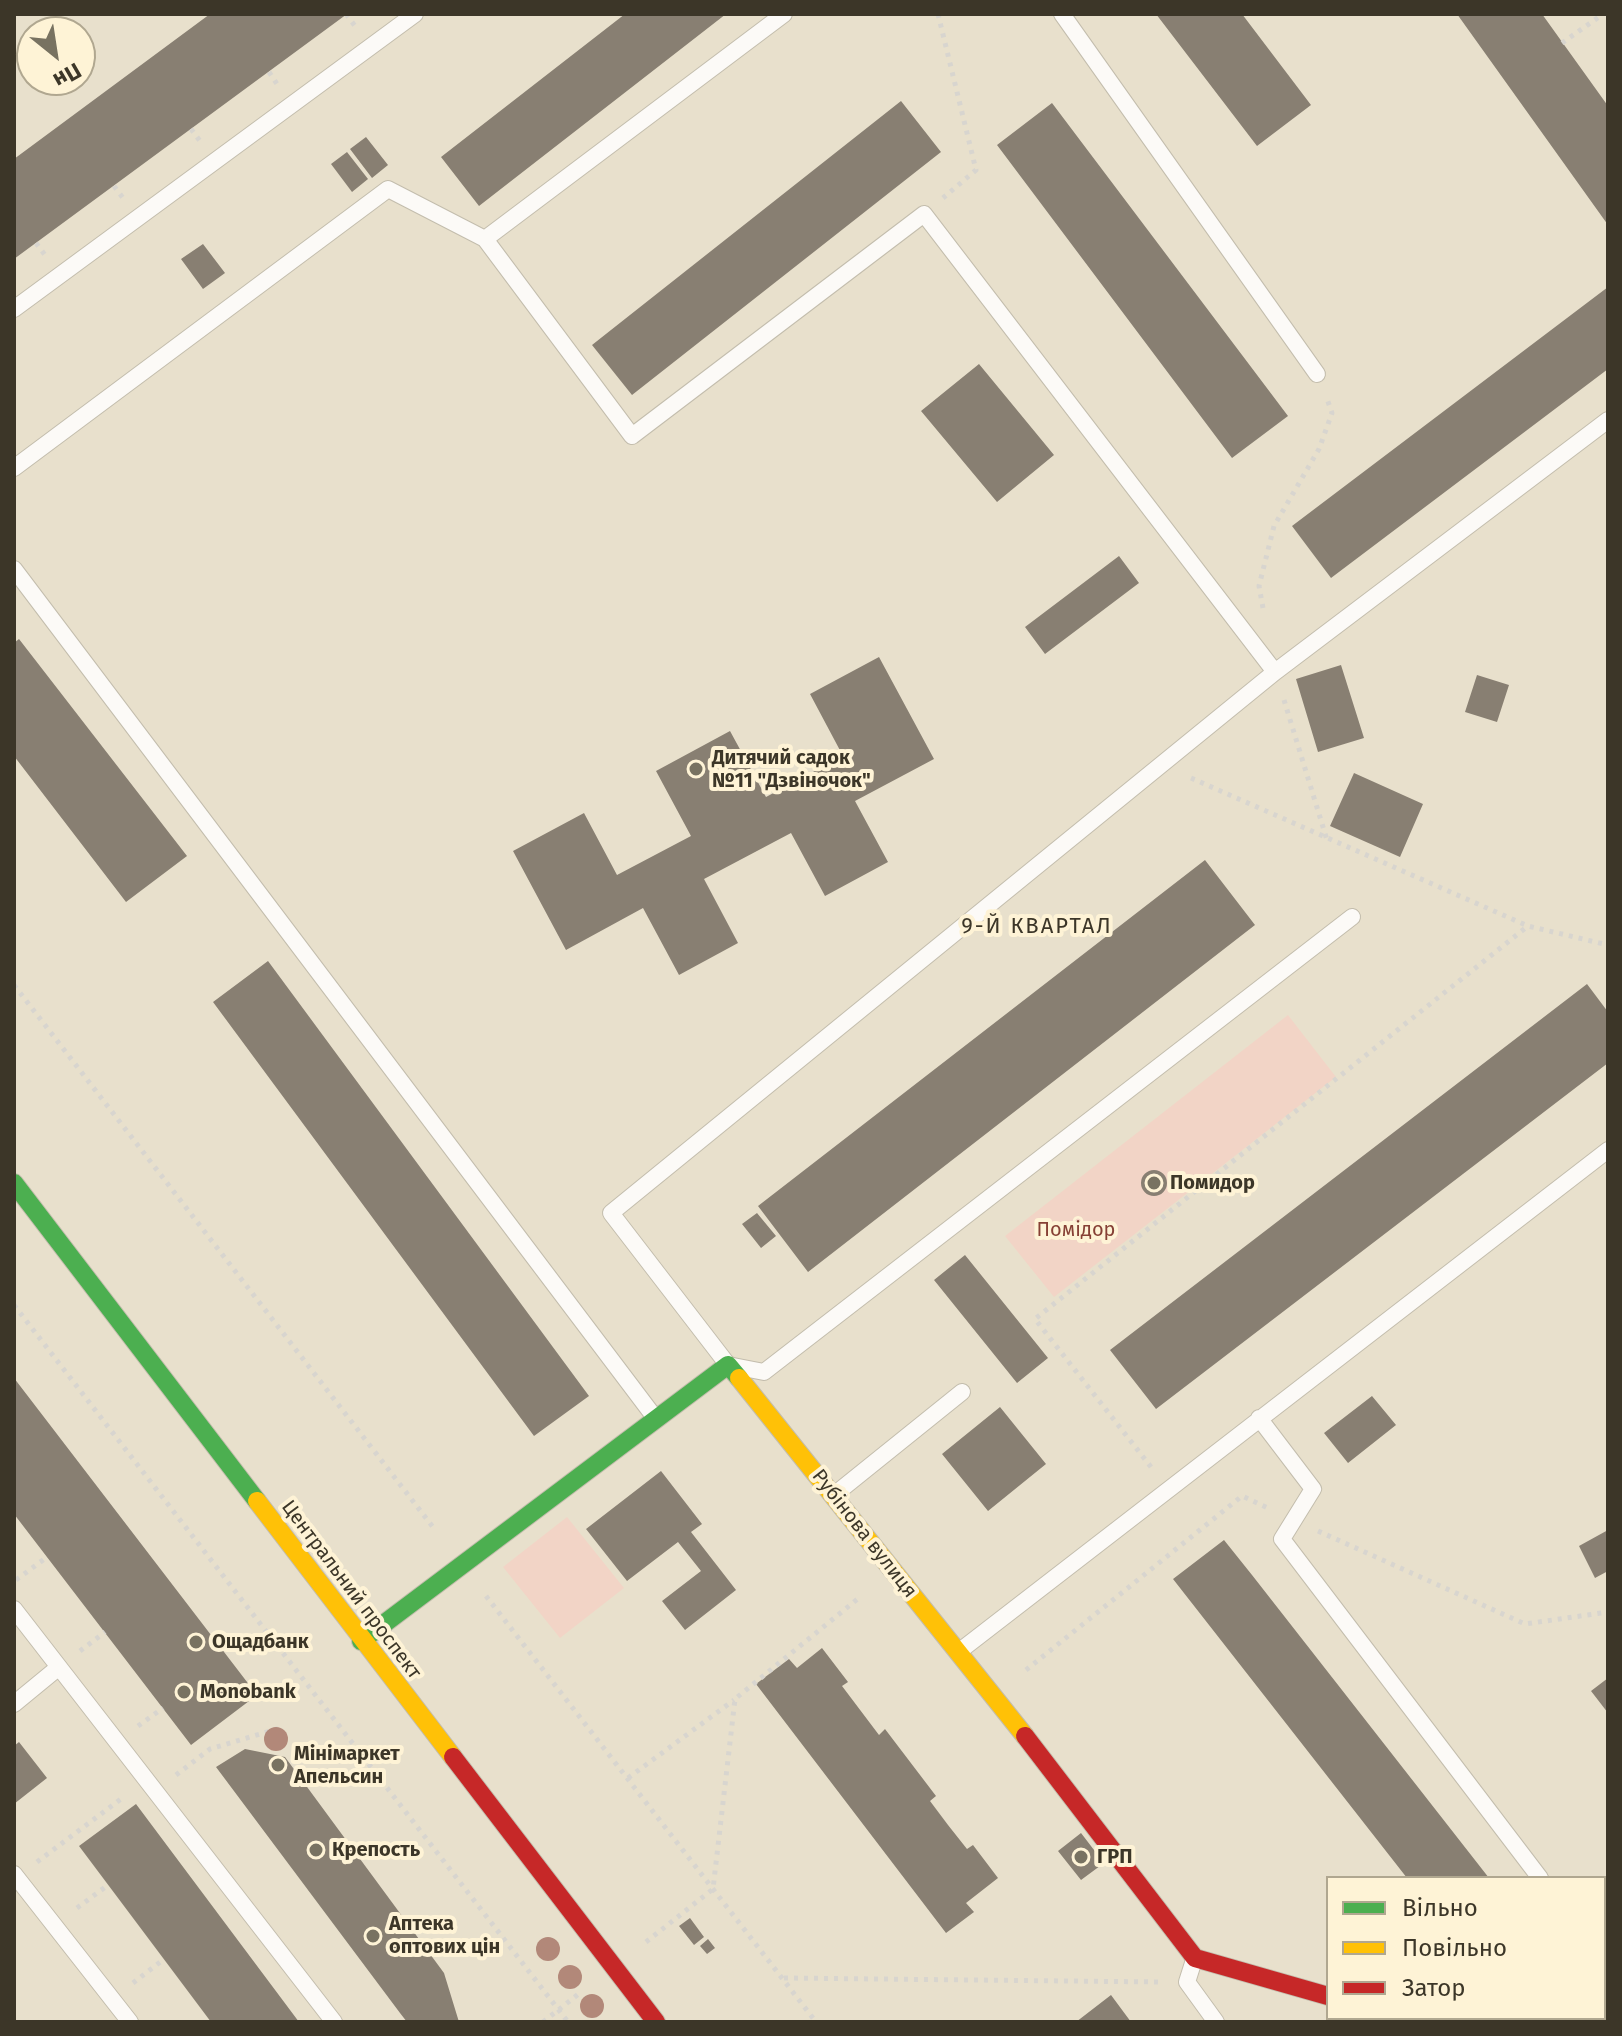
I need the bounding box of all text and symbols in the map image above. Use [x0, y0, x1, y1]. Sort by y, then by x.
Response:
north arrow [16, 16, 96, 96]
text: Пн [49, 57, 86, 94]
place label: Дитячий садок №11 "Дзвіночок" [712, 746, 871, 793]
marker: Дитячий садок №11 "Дзвіночок" [687, 760, 705, 778]
district label: 9-Й КВАРТАЛ [961, 914, 1113, 940]
place label: Помидор [1170, 1171, 1255, 1195]
marker: Помидор [1145, 1174, 1163, 1192]
park label: Помідор [1037, 1218, 1115, 1242]
street label: Рубінова вулиця [806, 1465, 922, 1603]
street label: Центральний проспект [276, 1496, 426, 1684]
place label: Ощадбанк [212, 1630, 309, 1654]
marker: Ощадбанк [187, 1633, 205, 1651]
place label: Monobank [200, 1680, 296, 1704]
marker: Monobank [175, 1683, 193, 1701]
place label: Мінімаркет Апельсин [294, 1742, 400, 1789]
marker: Мінімаркет Апельсин [269, 1756, 287, 1774]
place label: Крепость [332, 1838, 420, 1862]
marker: Крепость [307, 1841, 325, 1859]
place label: ГРП [1097, 1845, 1132, 1869]
marker: ГРП [1072, 1848, 1090, 1866]
legend [1326, 1876, 1606, 2020]
text: Вільно [1402, 1894, 1478, 1922]
place label: Аптека оптових цін [389, 1912, 500, 1959]
marker: Аптека оптових цін [364, 1927, 382, 1945]
text: Повільно [1402, 1934, 1507, 1962]
text: Затор [1402, 1974, 1466, 2002]

